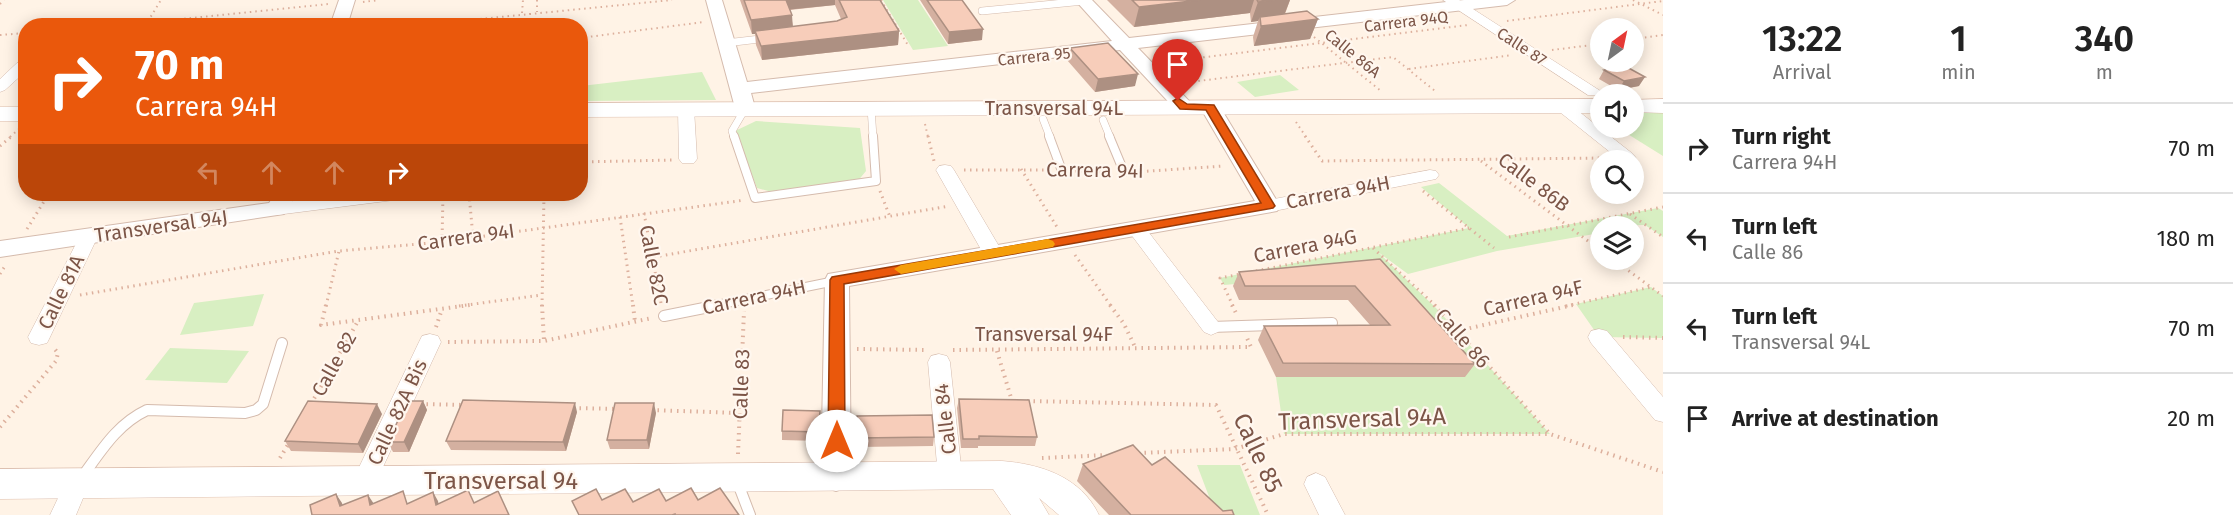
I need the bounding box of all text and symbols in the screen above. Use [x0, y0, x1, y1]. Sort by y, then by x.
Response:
street label: Carrera 94Q [1363, 7, 1449, 36]
text: 13:22 [1762, 17, 1842, 61]
text: 1 [1950, 17, 1967, 61]
text: 340 [2075, 17, 2134, 61]
north arrow [1590, 18, 1644, 72]
map controls [1590, 18, 1644, 270]
street label: Calle 87 [1493, 23, 1550, 69]
street label: Calle 86A [1321, 25, 1385, 82]
pin [1152, 39, 1203, 101]
text: 70 m [135, 40, 224, 90]
icon: right [36, 42, 114, 120]
street label: Carrera 95 [997, 43, 1071, 70]
icon: arrive [1161, 48, 1194, 81]
text: Arrival [1773, 60, 1831, 84]
text: min [1941, 60, 1976, 84]
text: m [2096, 60, 2113, 84]
button: sound [1590, 84, 1644, 138]
text: Carrera 94H [135, 91, 277, 123]
street label: Transversal 94L [985, 96, 1123, 120]
text: Turn right [1732, 123, 1831, 150]
icon: right [1681, 132, 1714, 165]
text: 70 m [2169, 135, 2215, 162]
street label: Calle 86B [1493, 147, 1575, 217]
button: search [1590, 150, 1644, 204]
text: Carrera 94H [1732, 150, 1837, 174]
icon: left [192, 156, 225, 189]
icon: ahead [255, 156, 288, 189]
icon: ahead [318, 156, 351, 189]
icon: right [381, 156, 414, 189]
street label: Carrera 94I [1046, 157, 1144, 183]
street label: Carrera 94H [1284, 170, 1392, 214]
street label: Transversal 94J [93, 205, 229, 247]
text: Turn left [1732, 213, 1817, 240]
button: layers [1590, 216, 1644, 270]
street label: Carrera 94I [416, 218, 516, 256]
icon: left [1681, 222, 1714, 255]
street label: Calle 82C [634, 223, 674, 307]
street label: Carrera 94G [1251, 224, 1359, 268]
text: 180 m [2156, 225, 2215, 252]
text: Calle 86 [1732, 240, 1803, 264]
street label: Calle 81A [33, 250, 90, 333]
street label: Carrera 94H [700, 274, 808, 320]
street label: Carrera 94F [1481, 275, 1585, 321]
street label: Calle 86 [1431, 303, 1495, 373]
text: Turn left [1732, 303, 1817, 330]
icon: left [1681, 312, 1714, 345]
text: 70 m [2169, 315, 2215, 342]
street label: Transversal 94F [975, 322, 1113, 346]
street label: Calle 82 [306, 327, 362, 401]
text: Transversal 94L [1732, 330, 1870, 354]
street label: Calle 83 [728, 348, 754, 420]
street label: Calle 82A Bis [362, 355, 432, 469]
street label: Calle 84 [929, 382, 961, 456]
street label: Transversal 94A [1278, 402, 1447, 436]
icon: arrive [1681, 402, 1714, 435]
text: Arrive at destination [1732, 405, 1939, 432]
text: 20 m [2167, 405, 2215, 432]
position arrow [805, 409, 869, 473]
street label: Calle 85 [1227, 409, 1289, 497]
street label: Transversal 94 [424, 467, 578, 495]

